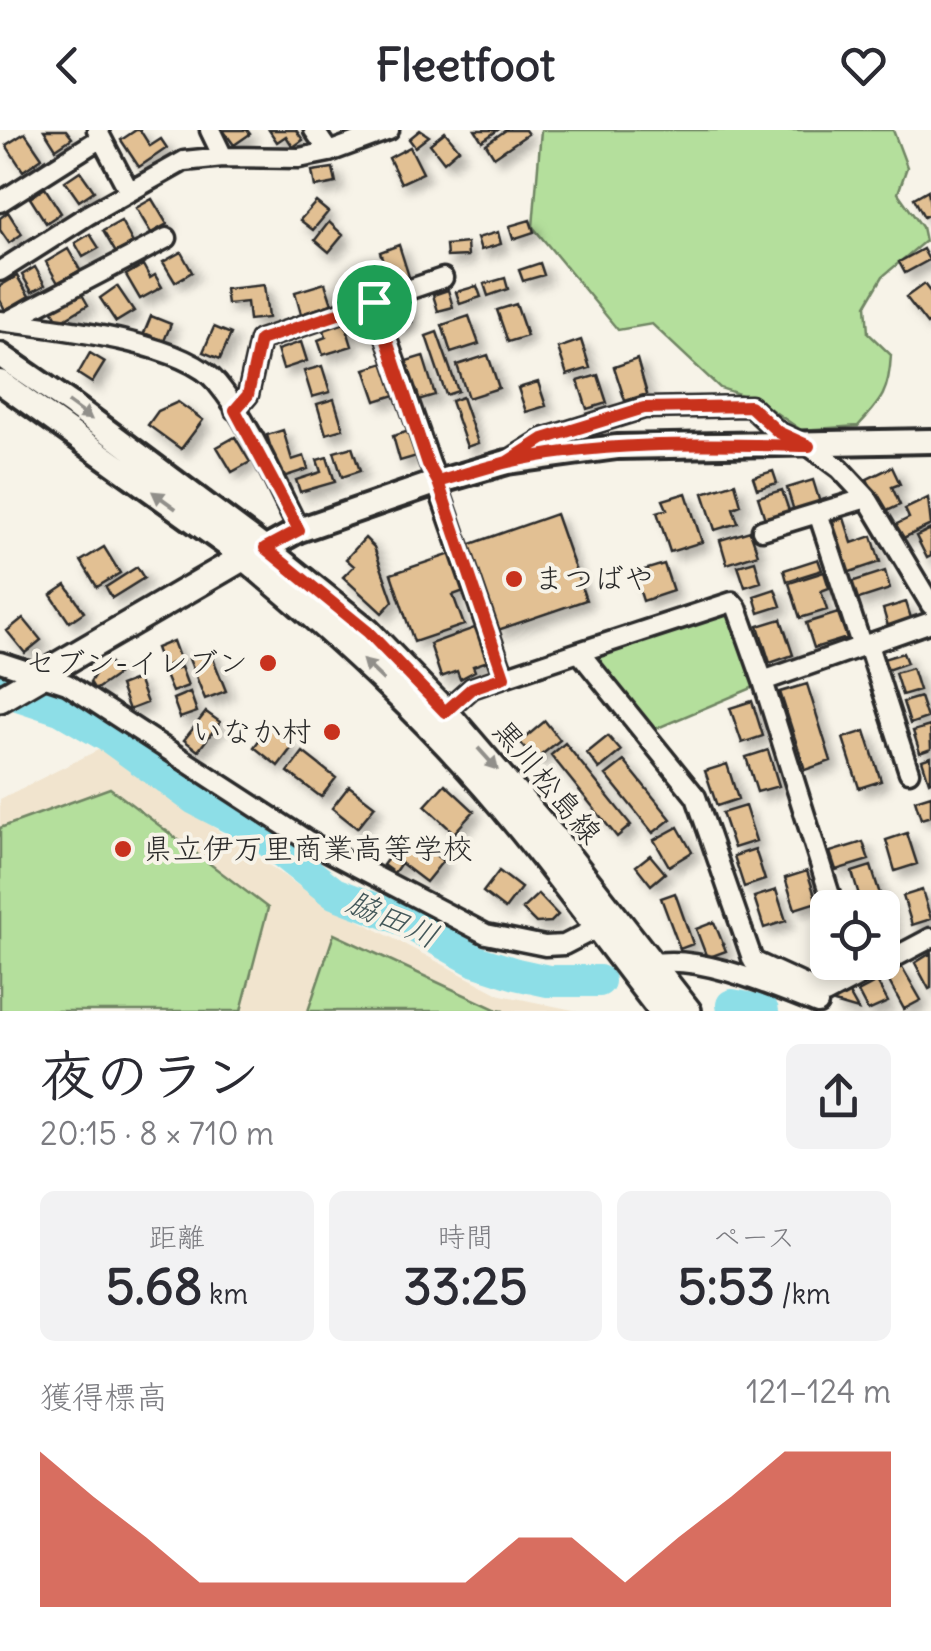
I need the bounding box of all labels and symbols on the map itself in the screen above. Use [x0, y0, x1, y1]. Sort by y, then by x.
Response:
pin [332, 260, 417, 345]
one-way arrow [67, 400, 93, 420]
one-way arrow [151, 491, 178, 511]
place label: まつばや [534, 559, 654, 597]
marker: まつばや [503, 568, 525, 590]
place label: セブン-イレブン [25, 643, 248, 681]
marker: セブン-イレブン [257, 652, 279, 674]
one-way arrow [362, 659, 386, 682]
place label: いなか村 [192, 712, 312, 750]
street label: 黒川松島線 [485, 712, 611, 851]
marker: いなか村 [321, 721, 343, 743]
one-way arrow [476, 746, 498, 771]
place label: 県立伊万里商業高等学校 [143, 829, 473, 867]
marker: 県立伊万里商業高等学校 [112, 838, 134, 860]
water label: 脇田川 [341, 880, 445, 957]

